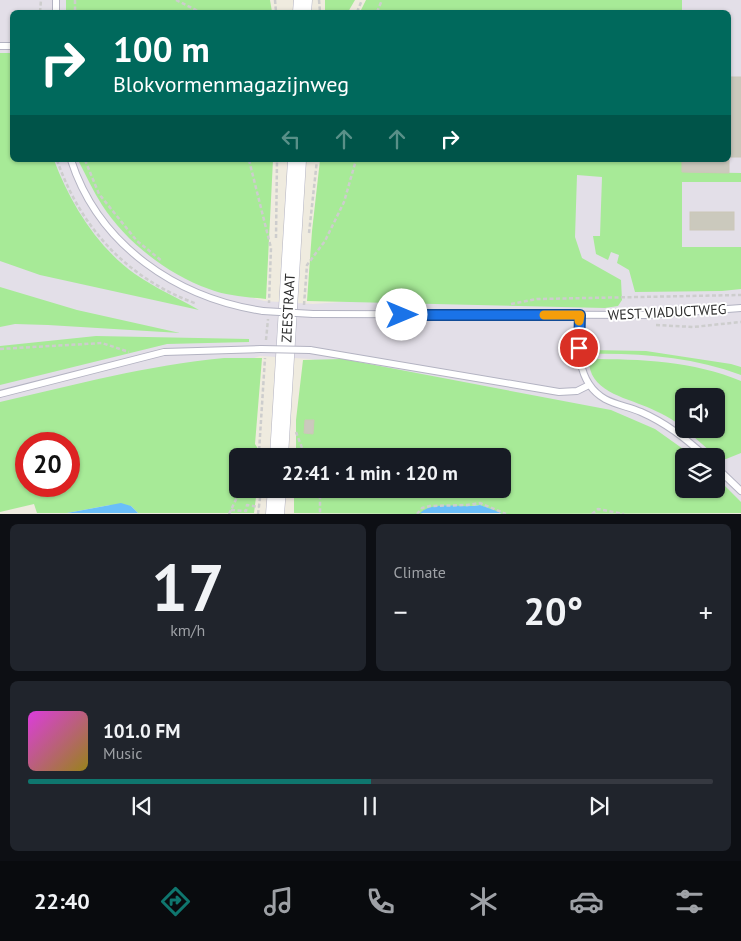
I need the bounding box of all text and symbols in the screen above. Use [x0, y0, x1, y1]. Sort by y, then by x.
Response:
text: 100 m [113, 26, 210, 72]
icon: right [30, 30, 95, 95]
text: Blokvormenmagazijnweg [113, 70, 349, 98]
icon: left [277, 125, 305, 153]
icon: ahead [330, 125, 358, 153]
icon: ahead [383, 125, 411, 153]
icon: right [436, 125, 464, 153]
street label: ZEESTRAAT [277, 273, 299, 343]
position arrow [375, 288, 427, 340]
street label: WEST VIADUCTWEG [607, 300, 727, 324]
pin [558, 327, 600, 369]
icon: arrive [565, 334, 593, 362]
map controls [675, 388, 725, 498]
button: sound [675, 388, 725, 438]
speed limit sign: 20 [15, 432, 80, 497]
button: layers [675, 448, 725, 498]
text: 22:41 · 1 min · 120 m [282, 461, 458, 485]
text: 17 [151, 545, 225, 629]
text: Climate [394, 562, 446, 582]
text: 20° [523, 586, 583, 635]
text: − [394, 593, 408, 630]
text: + [699, 593, 713, 630]
text: km/h [170, 620, 205, 640]
text: 101.0 FM [103, 719, 180, 743]
text: Music [103, 743, 143, 763]
icon: previous [128, 792, 156, 820]
icon: pause [356, 792, 384, 820]
icon: next [585, 792, 613, 820]
icon: directions [158, 884, 193, 919]
icon: music [261, 884, 296, 919]
icon: phone [363, 884, 398, 919]
icon: climate [466, 884, 501, 919]
icon: car [569, 884, 604, 919]
icon: filters [672, 884, 707, 919]
text: 22:40 [34, 887, 90, 915]

